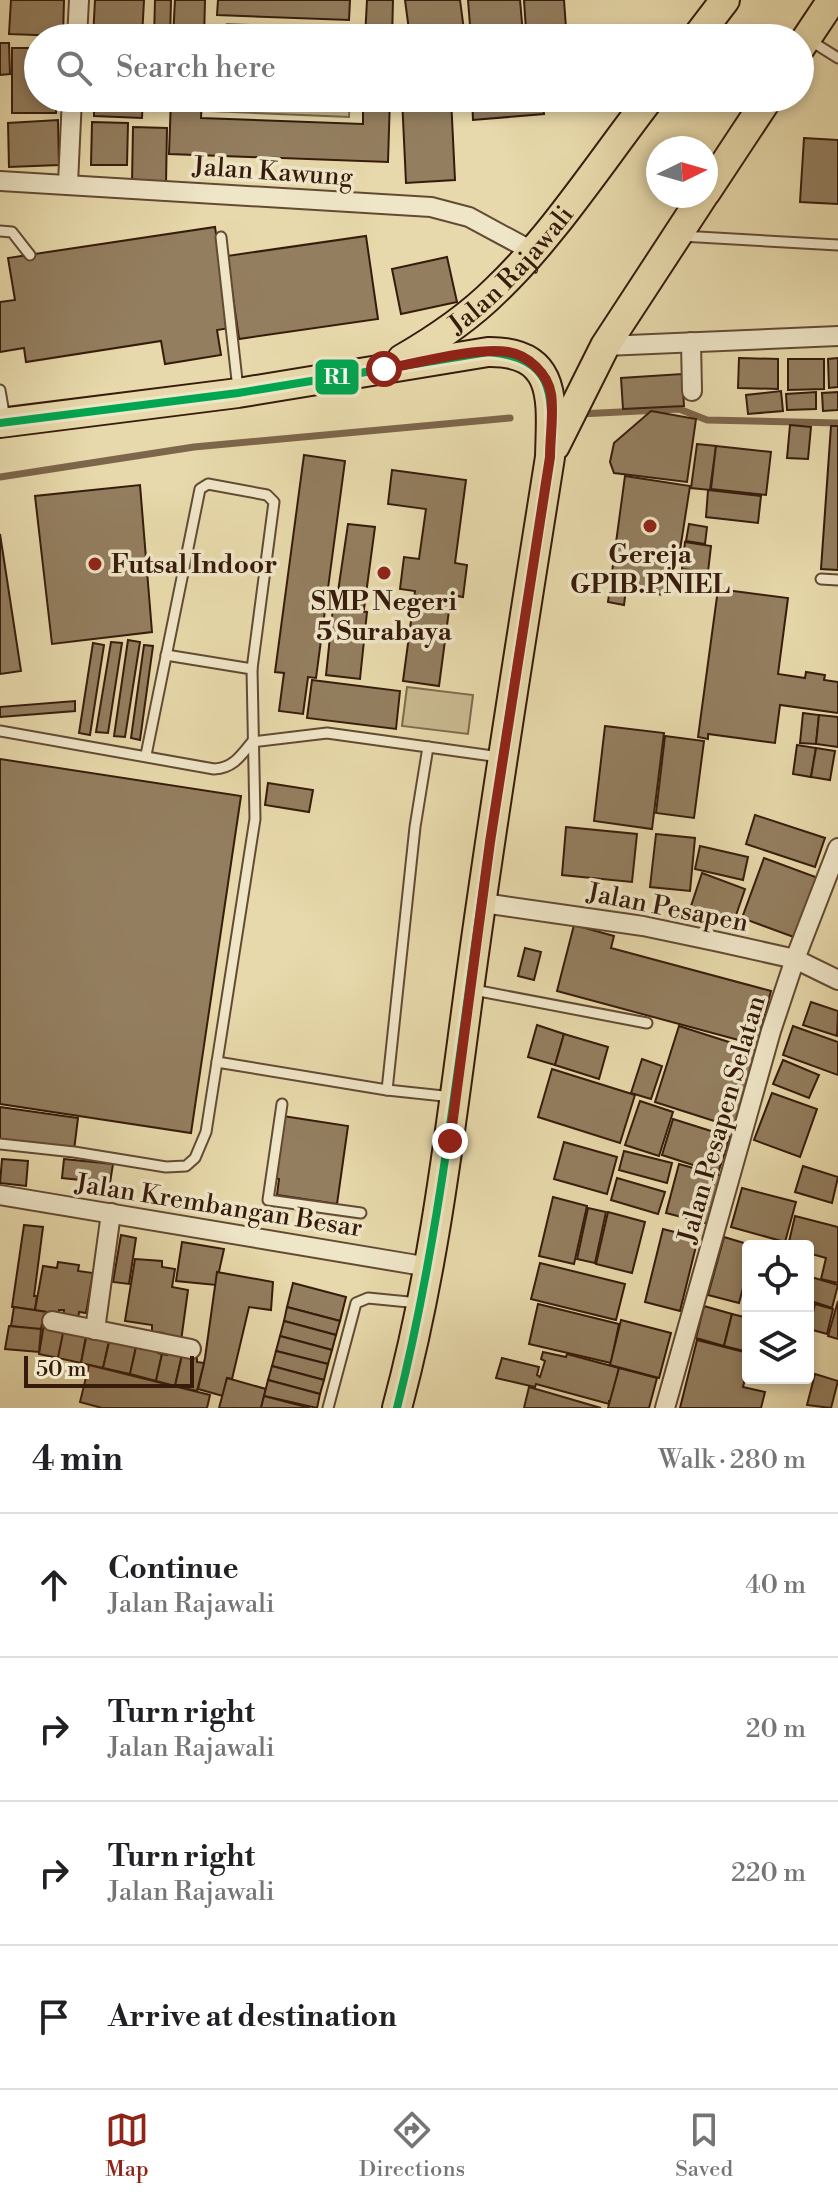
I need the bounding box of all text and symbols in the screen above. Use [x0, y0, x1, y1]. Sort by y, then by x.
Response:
search box [24, 24, 814, 112]
icon: search [52, 46, 96, 90]
text: Search here [116, 49, 276, 87]
north arrow [646, 136, 718, 208]
street label: Jalan Kawung [191, 150, 355, 194]
street label: Jalan Rajawali [442, 199, 581, 342]
route start [366, 351, 402, 387]
line badge: R1 [314, 358, 360, 396]
text: R1 [324, 364, 351, 391]
marker: Gereja GPIB.PNIEL [641, 517, 659, 535]
place label: Gereja GPIB.PNIEL [570, 539, 730, 601]
place label: Futsal Indoor [111, 549, 277, 581]
marker: Futsal Indoor [86, 555, 104, 573]
marker: SMP Negeri 5 Surabaya [375, 564, 393, 582]
place label: SMP Negeri 5 Surabaya [311, 586, 457, 648]
street label: Jalan Pesapen [584, 877, 751, 939]
street label: Jalan Pesapen Selatan [671, 992, 773, 1248]
route end [432, 1123, 468, 1159]
street label: Jalan Krembangan Besar [72, 1167, 365, 1244]
map controls [742, 1240, 814, 1384]
button: locate [742, 1240, 814, 1312]
button: layers [742, 1312, 814, 1384]
scale bar [24, 1352, 194, 1388]
text: 50 m [36, 1356, 87, 1383]
text: 4 min [32, 1439, 123, 1481]
text: Walk · 280 m [659, 1444, 806, 1476]
text: Continue [108, 1550, 239, 1588]
icon: ahead [32, 1563, 76, 1607]
text: 40 m [745, 1569, 806, 1601]
text: Jalan Rajawali [108, 1588, 275, 1620]
text: Turn right [108, 1694, 255, 1732]
icon: right [32, 1707, 76, 1751]
text: 20 m [746, 1713, 806, 1745]
text: Jalan Rajawali [108, 1732, 275, 1764]
text: Turn right [108, 1838, 255, 1876]
icon: right [32, 1851, 76, 1895]
text: 220 m [731, 1857, 806, 1889]
text: Jalan Rajawali [108, 1876, 275, 1908]
icon: arrive [32, 1995, 76, 2039]
text: Arrive at destination [108, 1998, 397, 2036]
tab: Map [105, 2108, 149, 2183]
tab: Directions [359, 2108, 465, 2183]
tab: Saved [675, 2108, 733, 2183]

